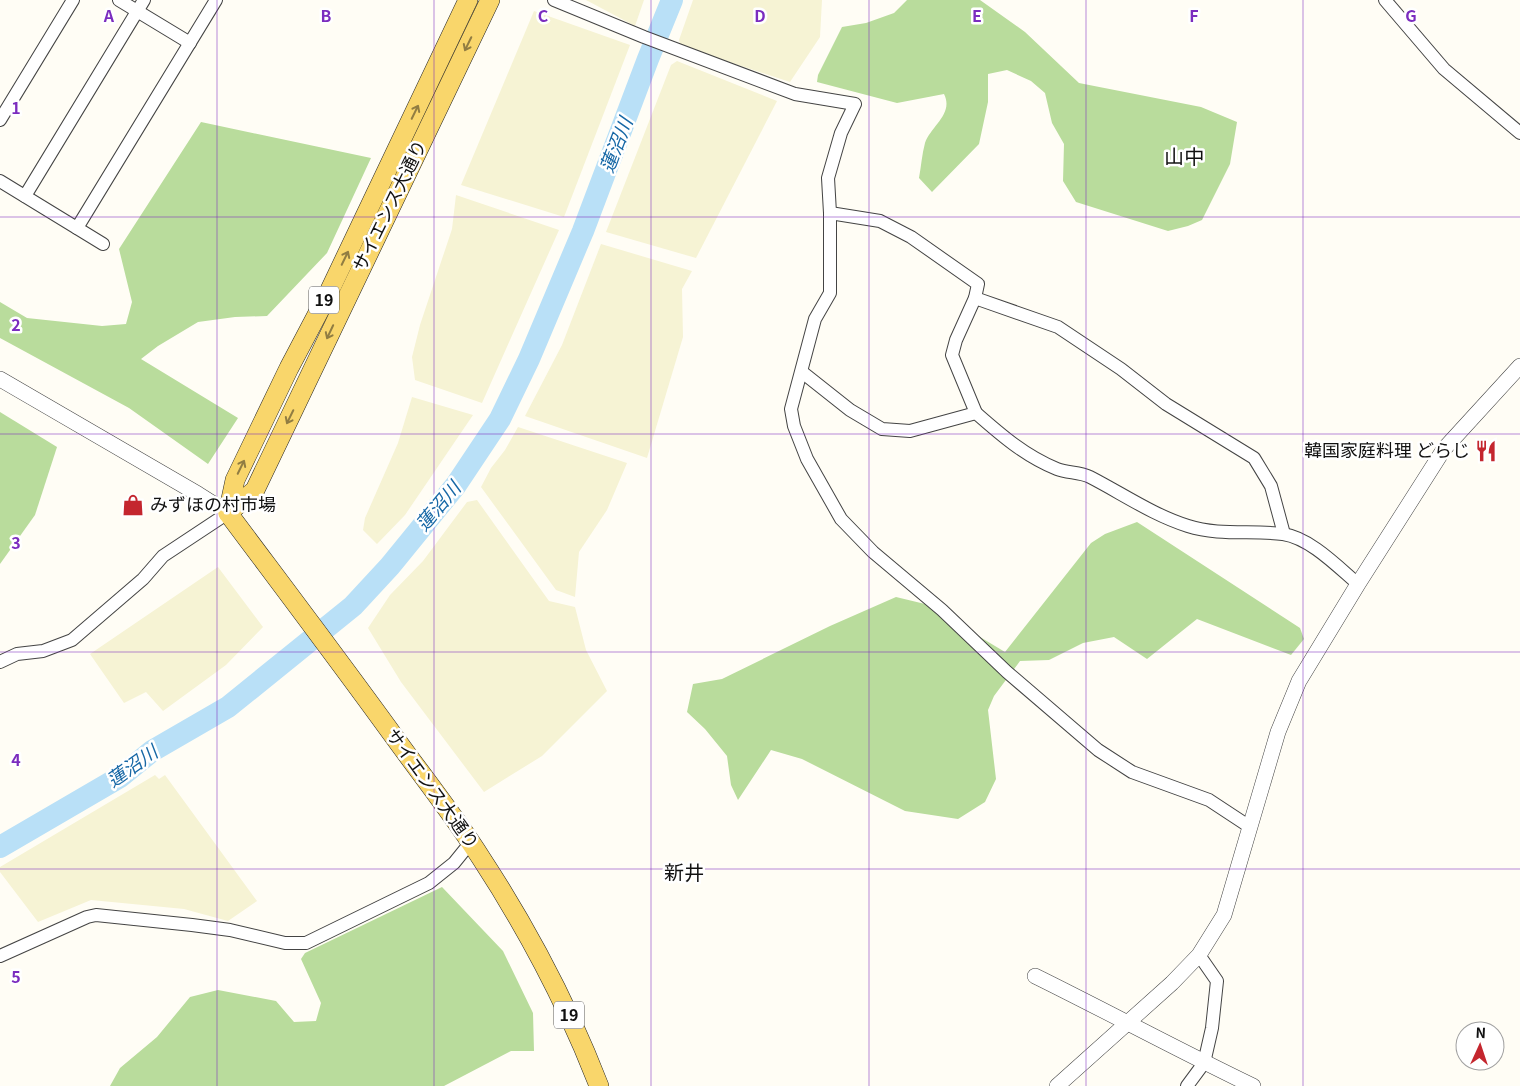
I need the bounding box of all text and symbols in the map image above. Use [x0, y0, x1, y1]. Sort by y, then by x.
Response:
text: A [103, 3, 115, 27]
text: B [321, 3, 332, 27]
text: C [538, 3, 549, 27]
text: D [754, 3, 766, 27]
text: E [972, 3, 982, 27]
text: F [1189, 3, 1199, 27]
text: G [1405, 3, 1417, 27]
one-way arrow [463, 36, 473, 51]
text: 1 [11, 95, 21, 119]
one-way arrow [411, 105, 420, 120]
water label: 蓮沼川 [592, 111, 638, 176]
street label: サイエンス大通り [345, 135, 431, 275]
district label: 山中 [1164, 141, 1204, 170]
one-way arrow [340, 251, 350, 266]
road number: 19 [309, 286, 339, 314]
text: 2 [11, 312, 21, 336]
one-way arrow [325, 324, 335, 339]
one-way arrow [285, 409, 295, 424]
place label: 韓国家庭料理 どらじ [1304, 436, 1470, 462]
restaurant icon: 韓国家庭料理 どらじ [1473, 438, 1499, 464]
one-way arrow [237, 459, 247, 474]
water label: 蓮沼川 [408, 473, 467, 536]
place label: みずほの村市場 [150, 490, 276, 516]
shop icon: みずほの村市場 [120, 492, 146, 518]
text: 3 [11, 530, 21, 554]
street label: サイエンス大通り [381, 722, 486, 853]
water label: 蓮沼川 [100, 736, 164, 792]
text: 4 [11, 747, 21, 771]
district label: 新井 [664, 857, 704, 886]
text: 5 [11, 964, 21, 988]
road number: 19 [554, 1002, 584, 1028]
north arrow [1455, 1021, 1505, 1071]
text: N [1475, 1022, 1486, 1042]

